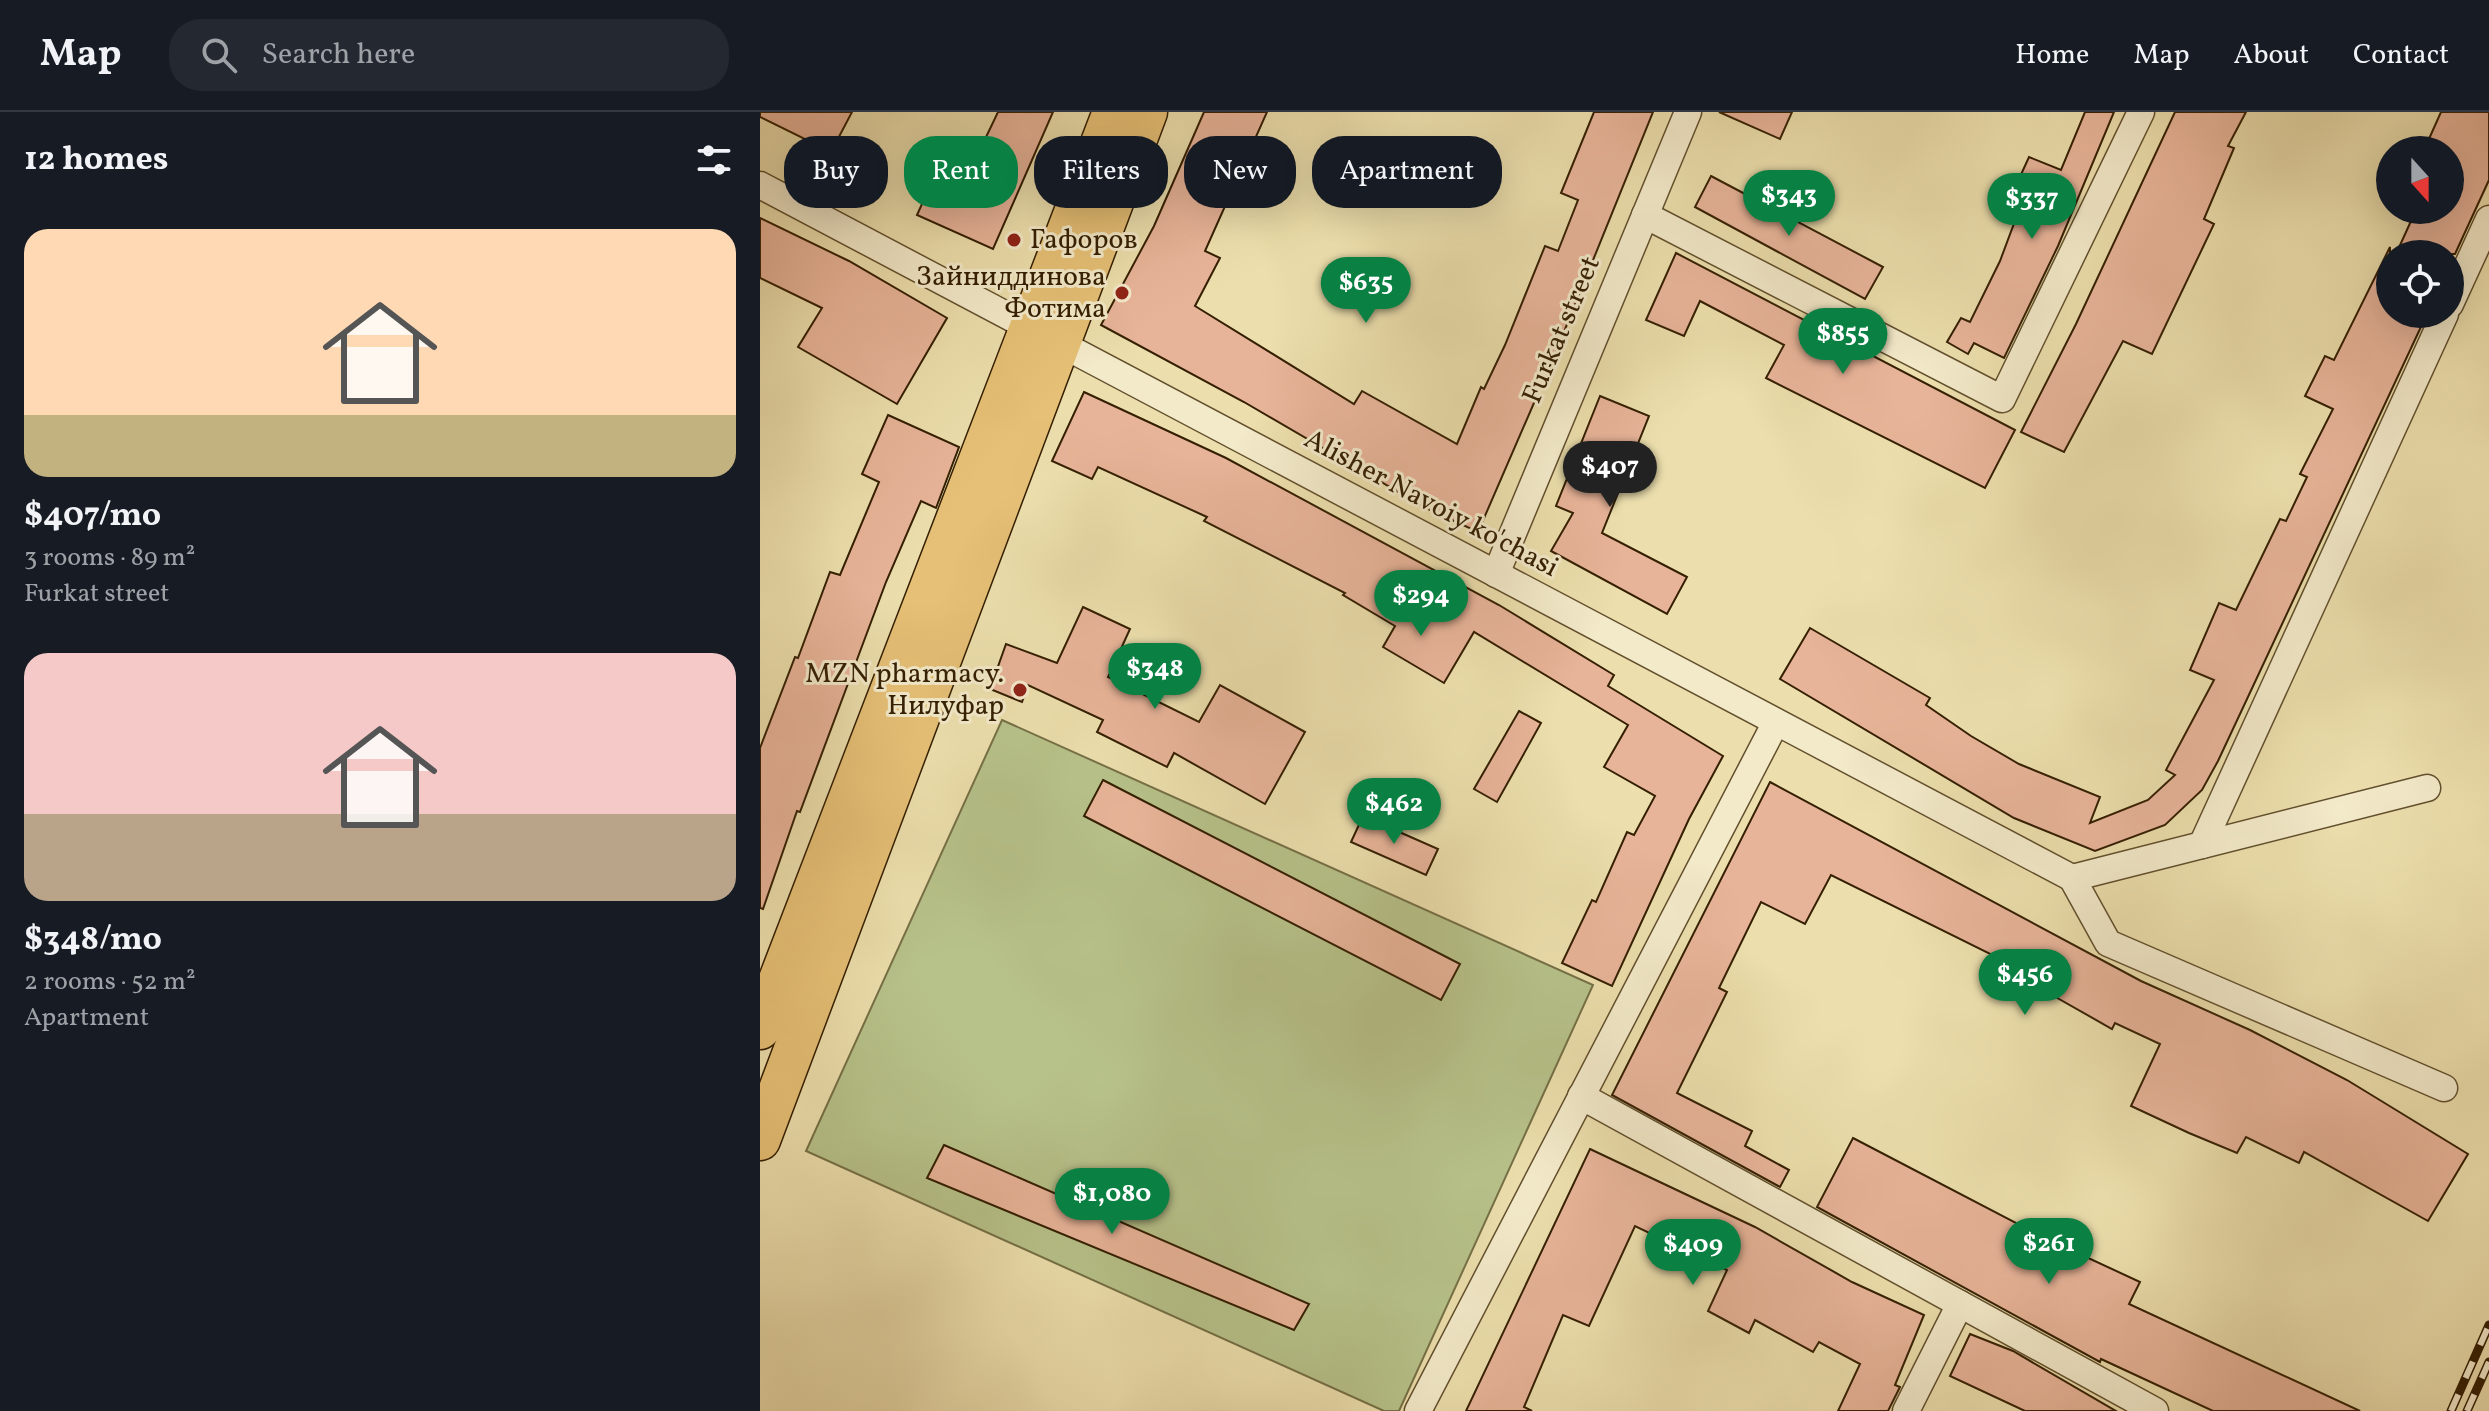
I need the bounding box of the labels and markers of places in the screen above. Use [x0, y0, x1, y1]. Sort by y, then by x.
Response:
pin: $343 [1742, 170, 1836, 238]
pin: $337 [1985, 173, 2079, 241]
place label: Гафоров [1030, 221, 1138, 260]
marker: Гафоров [1005, 231, 1023, 249]
pin: $635 [1319, 257, 1413, 325]
place label: Зайниддинова Фотима [916, 258, 1106, 329]
marker: Зайниддинова Фотима [1113, 284, 1131, 302]
pin: $855 [1796, 308, 1890, 376]
pin: $407 [1563, 441, 1657, 509]
pin: $294 [1374, 570, 1468, 638]
pin: $348 [1108, 643, 1202, 711]
place label: MZN pharmacy. Нилуфар [805, 655, 1004, 726]
marker: MZN pharmacy. Нилуфар [1011, 681, 1029, 699]
pin: $462 [1347, 778, 1441, 846]
pin: $456 [1978, 949, 2072, 1017]
pin: $1,080 [1047, 1168, 1177, 1236]
pin: $261 [2002, 1218, 2096, 1286]
pin: $409 [1646, 1219, 1740, 1287]

